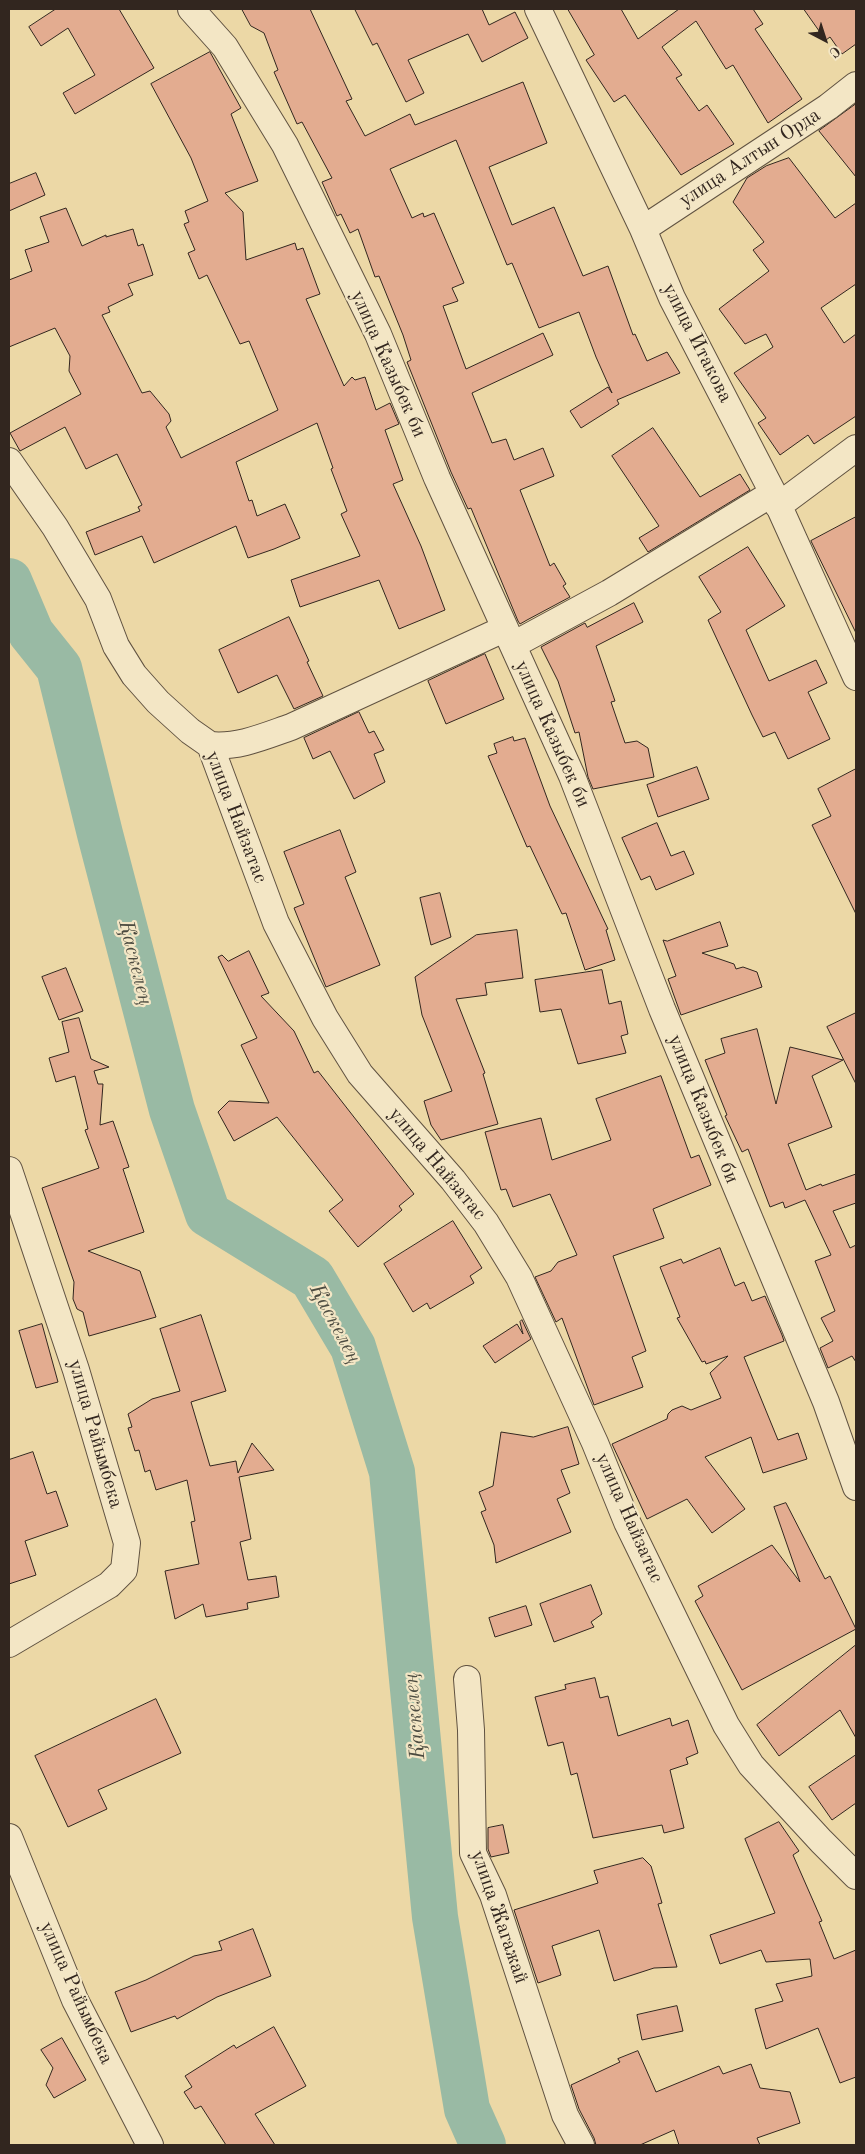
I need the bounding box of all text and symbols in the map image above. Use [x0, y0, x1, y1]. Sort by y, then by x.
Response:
north arrow [800, 15, 850, 65]
text: С [827, 43, 843, 60]
street label: улица Алтын Орда [675, 103, 825, 213]
street label: улица Итакова [657, 279, 737, 407]
street label: улица Казыбек би [345, 287, 431, 441]
street label: улица Казыбек би [509, 657, 595, 811]
street label: улица Найзатас [200, 747, 272, 887]
water label: Қаскелең [112, 918, 158, 1008]
street label: улица Казыбек би [662, 1031, 744, 1187]
street label: улица Найзатас [383, 1103, 491, 1225]
water label: Қаскелең [304, 1280, 366, 1368]
street label: улица Райымбека [62, 1357, 128, 1511]
street label: улица Найзатас [590, 1449, 668, 1587]
water label: Қаскелең [399, 1672, 431, 1760]
street label: улица Жагажай [465, 1847, 533, 1987]
street label: улица Райымбека [34, 1918, 118, 2068]

